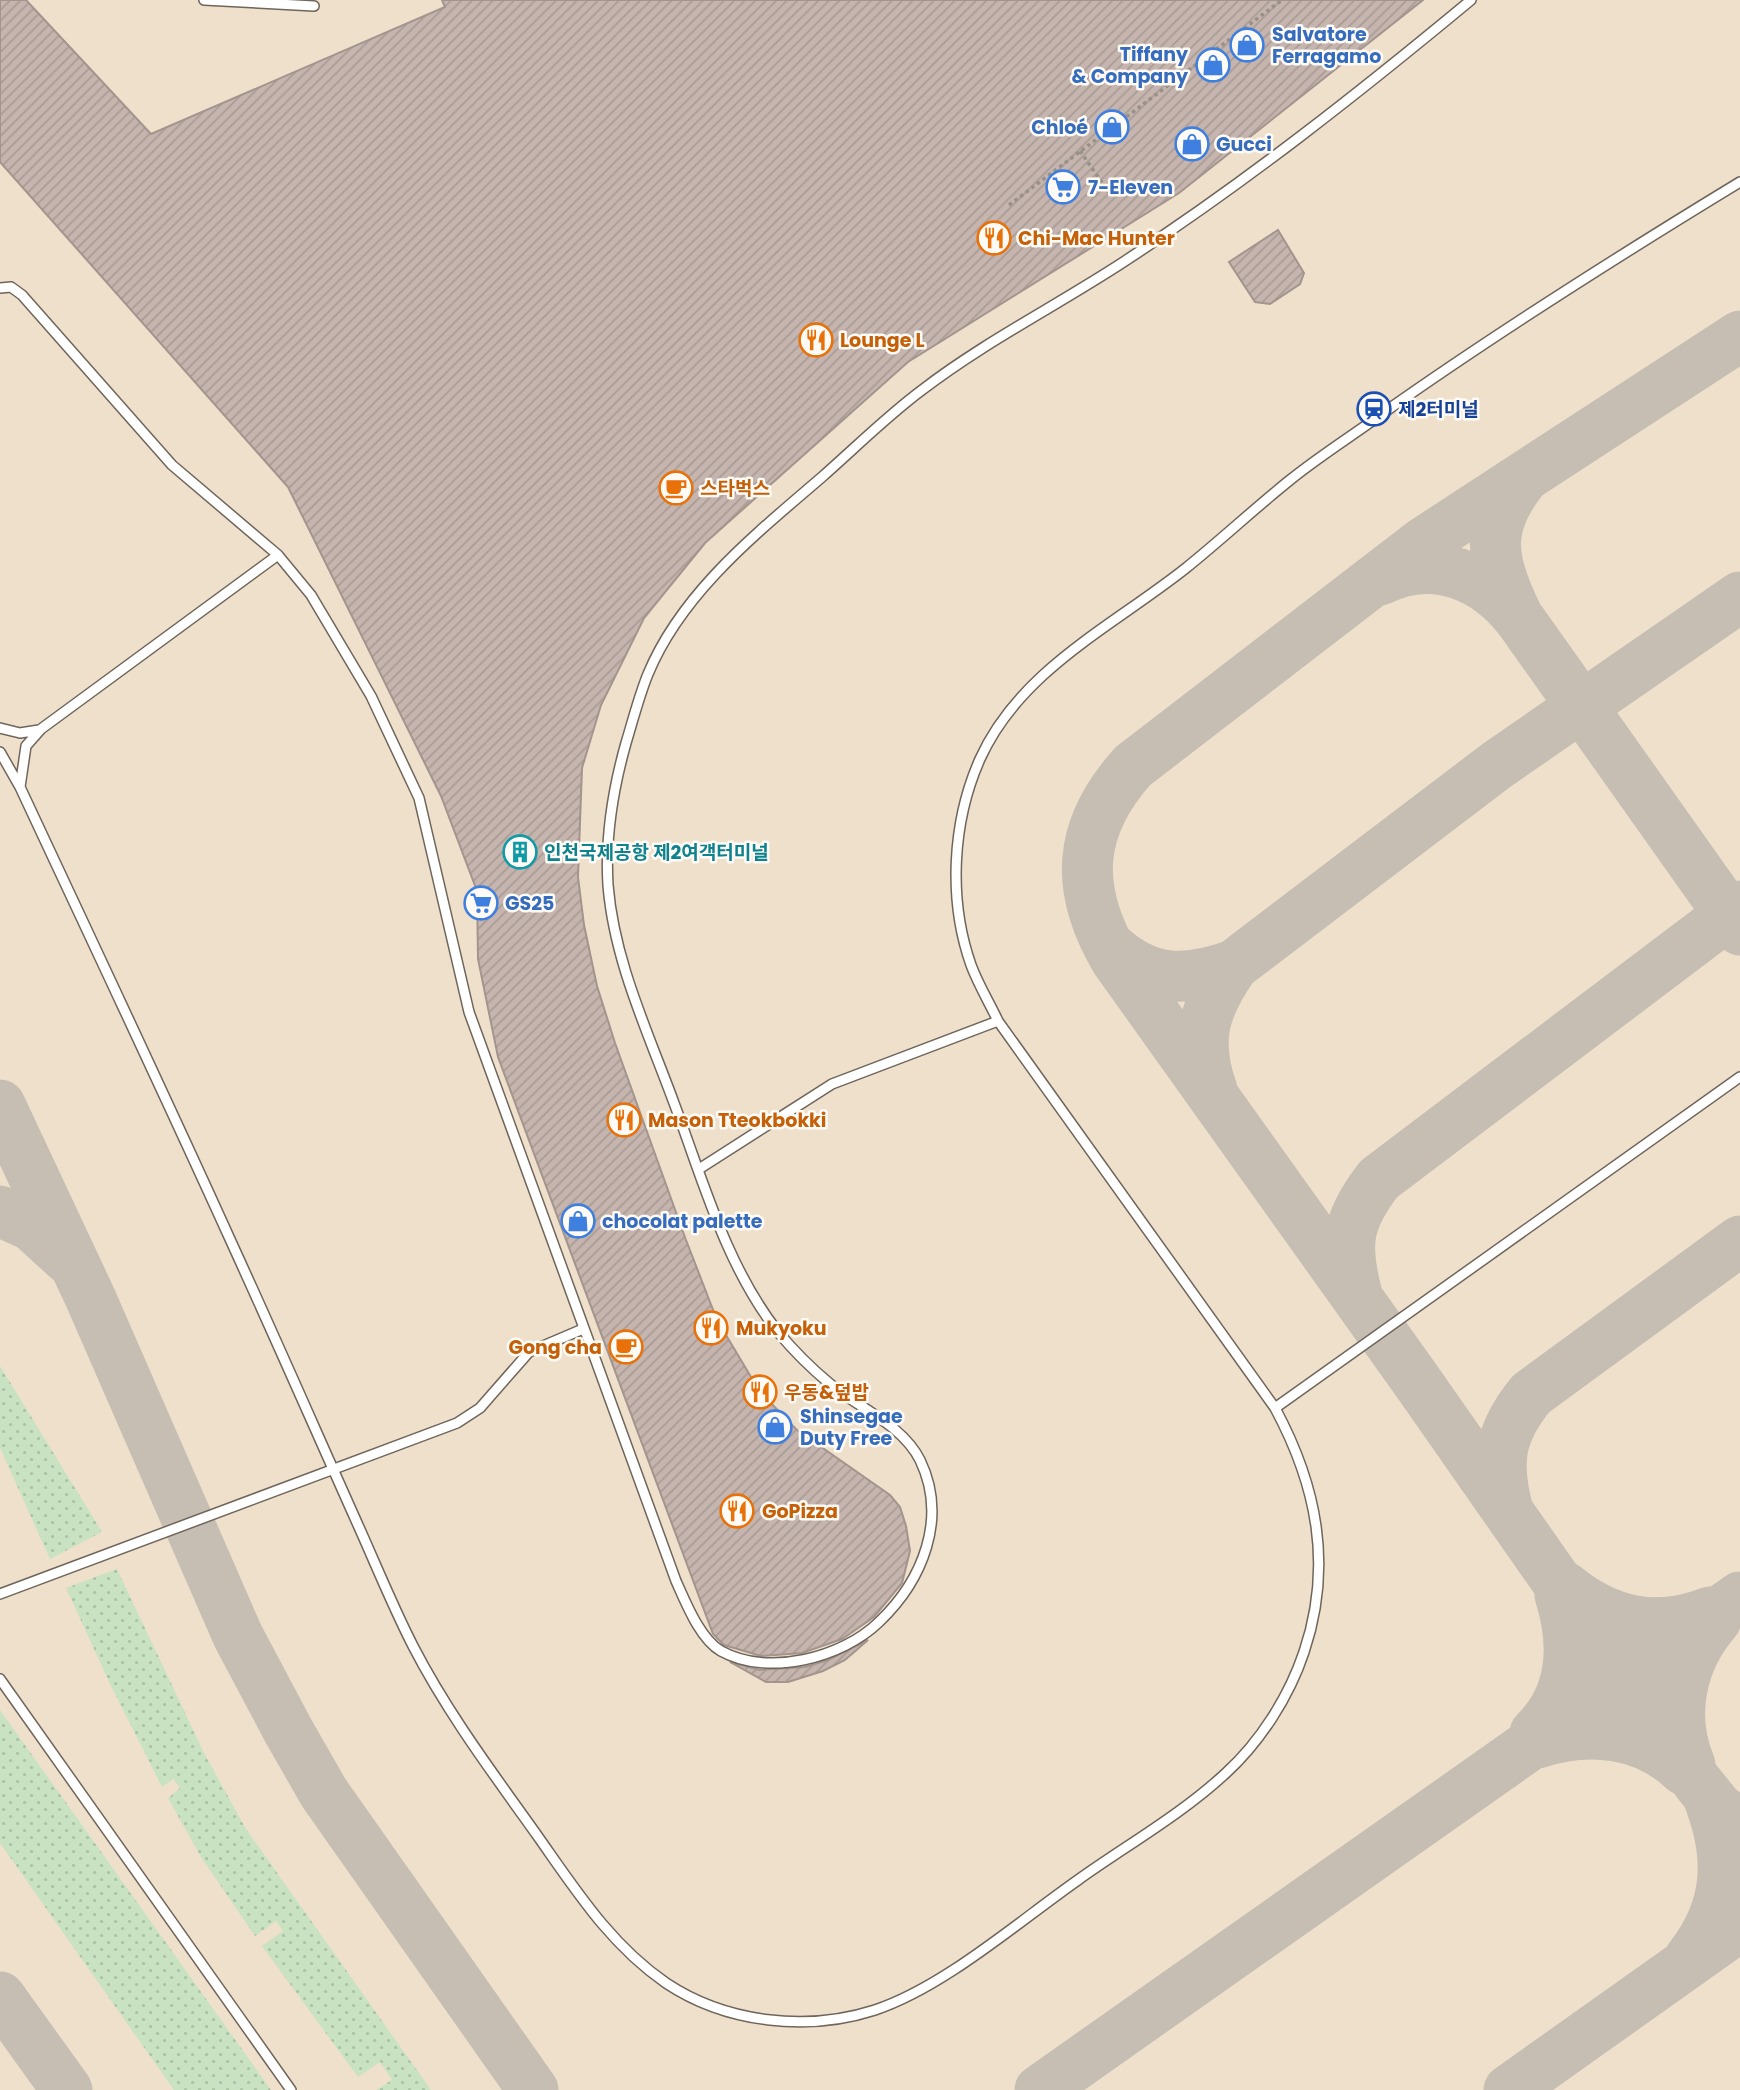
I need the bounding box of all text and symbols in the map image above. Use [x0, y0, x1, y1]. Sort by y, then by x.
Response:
place label: Salvatore Ferragamo [1272, 21, 1381, 70]
shop icon: Salvatore Ferragamo [1228, 26, 1266, 64]
place label: Tiffany & Company [1071, 41, 1189, 90]
shop icon: Tiffany & Company [1194, 46, 1232, 84]
shop icon: Chloé [1093, 108, 1131, 146]
place label: Chloé [1031, 114, 1088, 141]
shop icon: Gucci [1173, 125, 1211, 163]
place label: Gucci [1216, 131, 1272, 158]
supermarket icon: 7-Eleven [1044, 168, 1082, 206]
place label: 7-Eleven [1088, 174, 1173, 201]
restaurant icon: Chi-Mac Hunter [975, 219, 1013, 257]
place label: Chi-Mac Hunter [1018, 225, 1175, 252]
restaurant icon: Lounge L [797, 321, 835, 359]
place label: Lounge L [840, 327, 924, 354]
station icon: 제2터미널 [1355, 390, 1393, 428]
place label: 제2터미널 [1398, 396, 1479, 423]
cafe icon: 스타벅스 [657, 469, 695, 507]
place label: 스타벅스 [700, 475, 770, 502]
building icon: 인천국제공항 제2여객터미널 [501, 833, 539, 871]
place label: 인천국제공항 제2여객터미널 [544, 839, 769, 866]
supermarket icon: GS25 [462, 884, 500, 922]
place label: GS25 [505, 890, 554, 917]
restaurant icon: Mason Tteokbokki [605, 1101, 643, 1139]
place label: Mason Tteokbokki [648, 1107, 826, 1134]
shop icon: chocolat palette [559, 1202, 597, 1240]
place label: chocolat palette [602, 1208, 763, 1235]
restaurant icon: Mukyoku [692, 1309, 730, 1347]
place label: Mukyoku [736, 1315, 827, 1342]
cafe icon: Gong cha [607, 1328, 645, 1366]
place label: Gong cha [508, 1334, 602, 1361]
restaurant icon: 우동&덮밥 [741, 1373, 779, 1411]
place label: 우동&덮밥 [784, 1379, 869, 1406]
place label: Shinsegae Duty Free [800, 1403, 903, 1452]
shop icon: Shinsegae Duty Free [756, 1408, 794, 1446]
restaurant icon: GoPizza [718, 1492, 756, 1530]
place label: GoPizza [762, 1498, 838, 1525]

